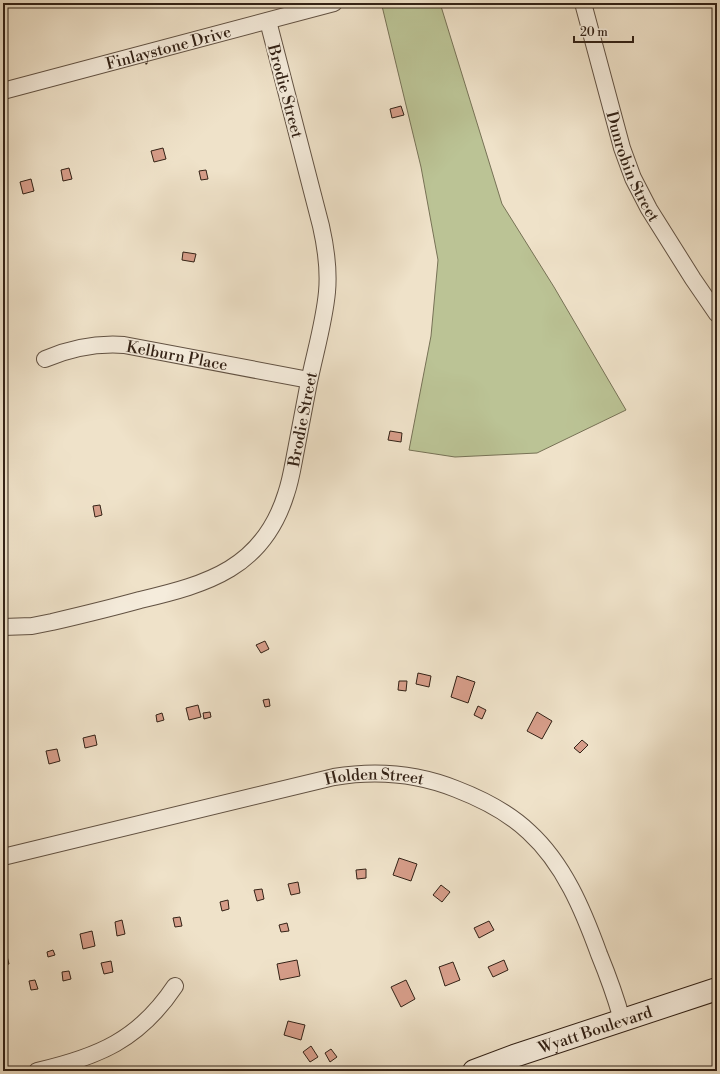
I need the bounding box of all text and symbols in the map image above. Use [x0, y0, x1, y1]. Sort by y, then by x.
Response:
scale bar [574, 18, 633, 44]
street label: Finlaystone Drive [104, 22, 233, 74]
text: 20 m [580, 25, 608, 40]
street label: Brodie Street [263, 41, 307, 141]
street label: Dunrobin Street [602, 109, 664, 226]
street label: Kelburn Place [125, 337, 229, 375]
street label: Brodie Street [284, 370, 322, 469]
street label: Holden Street [323, 764, 426, 790]
street label: Wyatt Boulevard [535, 1002, 655, 1059]

